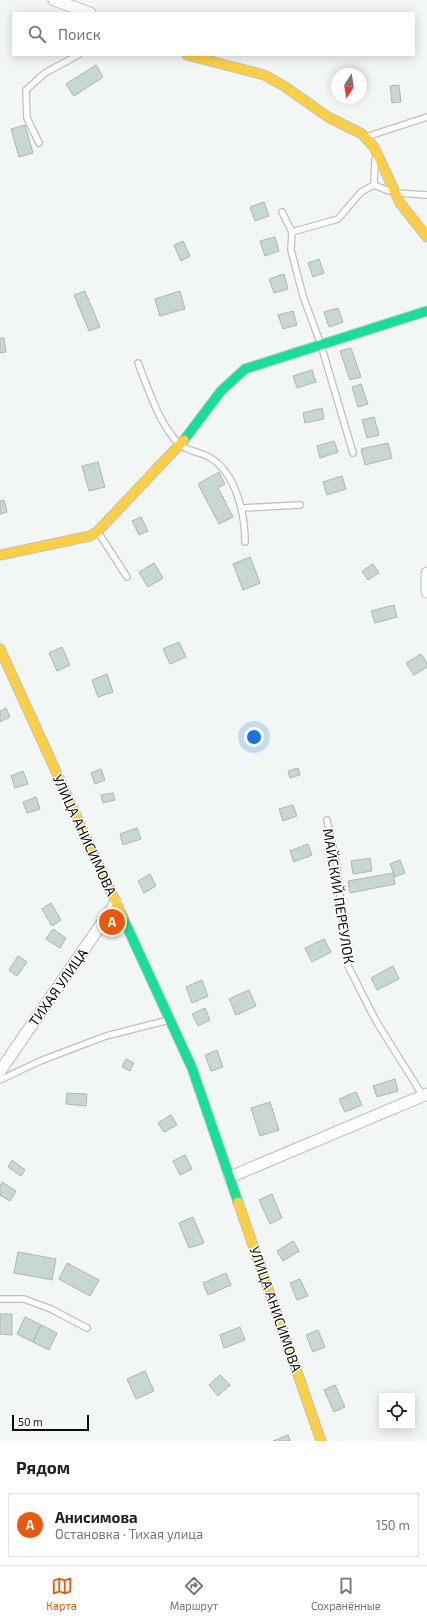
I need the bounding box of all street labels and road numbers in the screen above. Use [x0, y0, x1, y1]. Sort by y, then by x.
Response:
street label: УЛИЦА АНИСИМОВА [49, 772, 121, 899]
street label: МАЙСКИЙ ПЕРЕУЛОК [320, 827, 358, 965]
street label: ТИХАЯ УЛИЦА [25, 945, 91, 1029]
street label: УЛИЦА АНИСИМОВА [246, 1244, 306, 1374]

